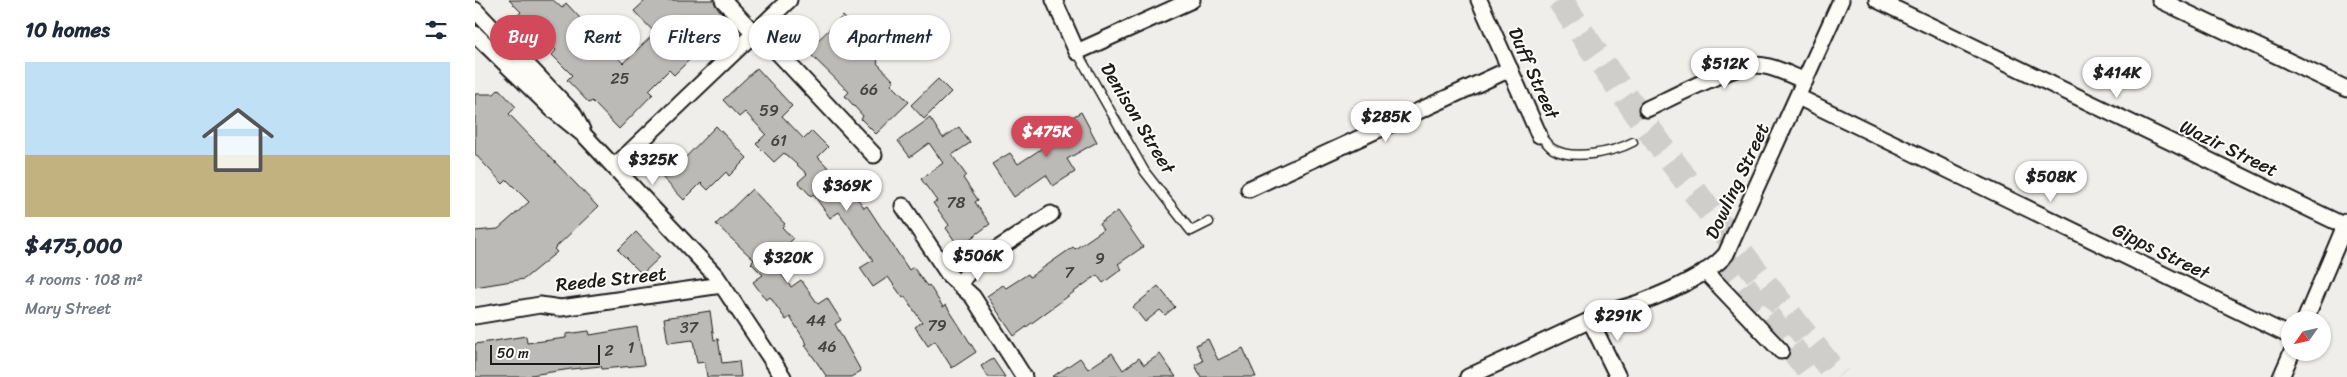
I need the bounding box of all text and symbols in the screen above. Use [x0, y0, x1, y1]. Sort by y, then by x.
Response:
text: 10 homes [25, 11, 110, 49]
chip: Buy [490, 15, 556, 60]
chip: Rent [566, 15, 640, 60]
chip: Filters [650, 15, 739, 60]
chip: New [749, 15, 819, 60]
chip: Apartment [829, 15, 950, 60]
icon: filters [422, 16, 450, 44]
street label: Duff Street [1499, 22, 1570, 126]
pin: $512K [1690, 48, 1760, 90]
text: $512K [1702, 49, 1748, 78]
street label: Denison Street [1092, 56, 1185, 181]
pin: $414K [2082, 56, 2152, 99]
text: $414K [2093, 58, 2141, 87]
house number: 25 [610, 64, 630, 93]
house number: 66 [860, 75, 878, 104]
icon: home [193, 95, 283, 185]
house number: 59 [759, 96, 779, 125]
pin: $285K [1351, 100, 1421, 143]
text: $285K [1361, 102, 1411, 131]
street label: Wazir Street [2174, 110, 2284, 186]
pin: $475K [1012, 116, 1082, 158]
text: $475K [1022, 117, 1072, 146]
street label: Dowling Street [1696, 117, 1778, 245]
house number: 61 [771, 126, 787, 155]
pin: $325K [618, 144, 688, 186]
text: $325K [629, 145, 677, 174]
pin: $508K [2016, 160, 2086, 203]
text: $508K [2026, 162, 2076, 191]
pin: $369K [812, 170, 882, 212]
text: $369K [823, 171, 871, 200]
house number: 78 [947, 188, 966, 217]
street label: Gipps Street [2107, 213, 2217, 289]
text: $475,000 [25, 227, 123, 265]
pin: $506K [943, 240, 1013, 282]
text: $506K [953, 241, 1003, 270]
pin: $320K [753, 242, 823, 284]
text: $320K [764, 243, 812, 272]
house number: 9 [1095, 244, 1105, 273]
street label: Reede Street [554, 257, 668, 301]
house number: 7 [1064, 258, 1074, 287]
text: 4 rooms · 108 m² [25, 265, 143, 294]
text: Mary Street [25, 294, 112, 323]
pin: $291K [1583, 300, 1653, 342]
text: $291K [1595, 301, 1641, 330]
house number: 44 [806, 306, 826, 335]
house number: 79 [928, 311, 947, 340]
north arrow [2281, 311, 2331, 361]
map controls [2281, 311, 2331, 361]
house number: 37 [680, 313, 699, 342]
house number: 46 [817, 332, 837, 361]
house number: 1 [628, 333, 635, 362]
house number: 2 [604, 336, 614, 365]
text: 50 m [497, 341, 529, 366]
scale bar [490, 342, 600, 365]

